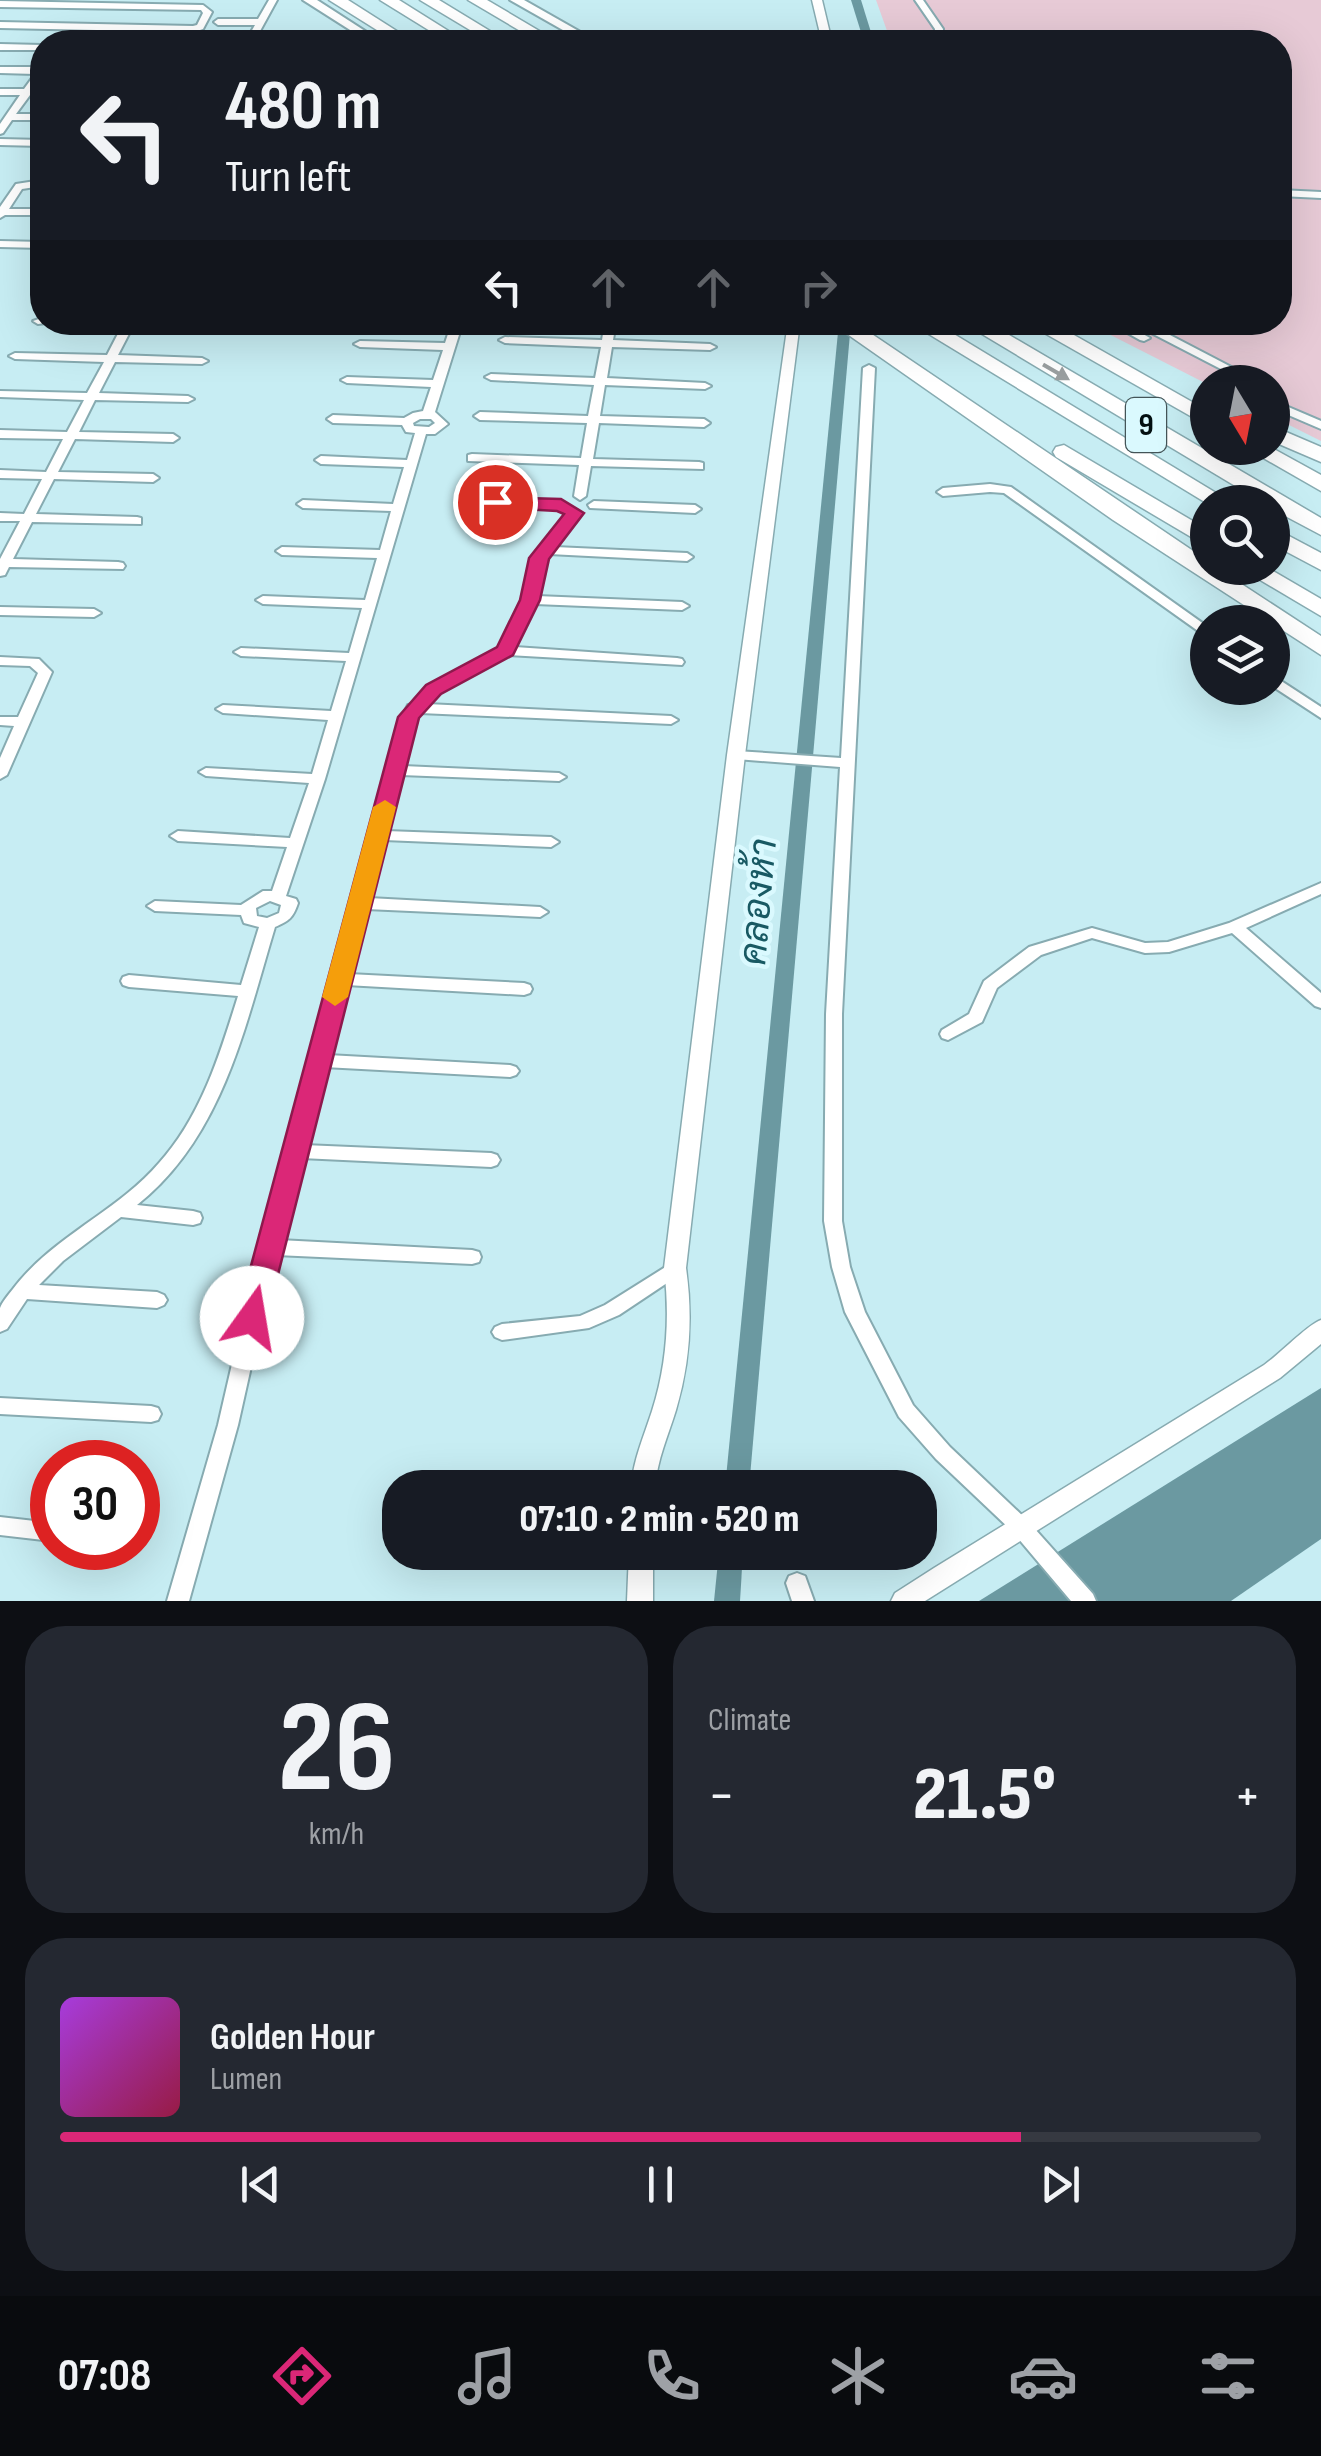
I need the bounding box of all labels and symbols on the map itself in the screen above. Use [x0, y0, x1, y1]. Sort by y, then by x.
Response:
one-way arrow [1042, 363, 1070, 380]
north arrow [1190, 365, 1290, 465]
road number: 9 [1126, 398, 1166, 452]
pin [453, 460, 538, 545]
water label: คลองห้า [729, 837, 787, 967]
position arrow [200, 1266, 304, 1370]
speed limit sign: 30 [30, 1440, 160, 1570]

